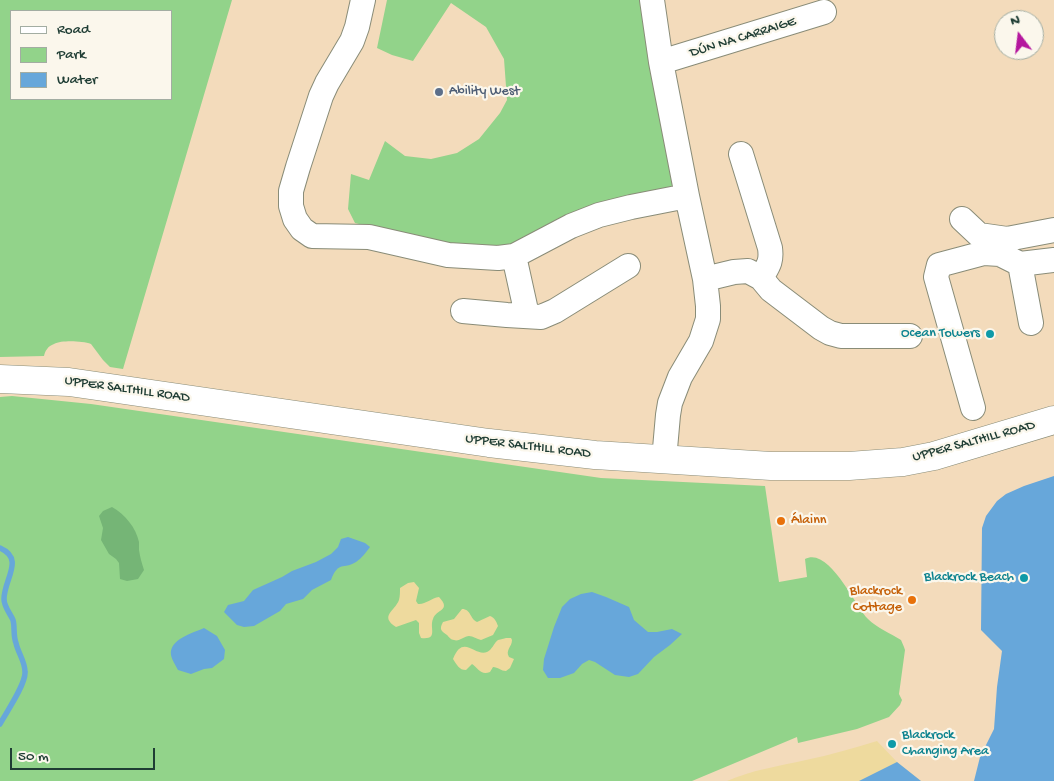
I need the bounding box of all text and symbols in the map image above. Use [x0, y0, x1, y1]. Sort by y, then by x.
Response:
legend [10, 10, 172, 100]
north arrow [994, 10, 1044, 60]
text: N [1009, 12, 1022, 30]
street label: DÚN NA CARRAIGE [688, 14, 798, 62]
text: Road [57, 21, 90, 39]
text: Park [57, 46, 86, 64]
text: Water [57, 71, 97, 89]
place label: Ability West [449, 84, 520, 100]
marker: Ability West [433, 86, 445, 98]
place label: Ocean Towers [901, 326, 980, 342]
marker: Ocean Towers [984, 328, 996, 340]
street label: UPPER SALTHILL ROAD [63, 373, 191, 407]
street label: UPPER SALTHILL ROAD [911, 418, 1037, 466]
street label: UPPER SALTHILL ROAD [464, 431, 592, 463]
place label: Álainn [791, 513, 826, 529]
marker: Álainn [775, 515, 787, 527]
place label: Blackrock Beach [924, 570, 1014, 586]
marker: Blackrock Beach [1018, 572, 1030, 584]
place label: Blackrock Cottage [850, 584, 902, 616]
marker: Blackrock Cottage [906, 594, 918, 606]
place label: Blackrock Changing Area [902, 728, 989, 760]
scale bar [12, 738, 158, 770]
marker: Blackrock Changing Area [886, 738, 898, 750]
text: 50 m [18, 748, 49, 766]

